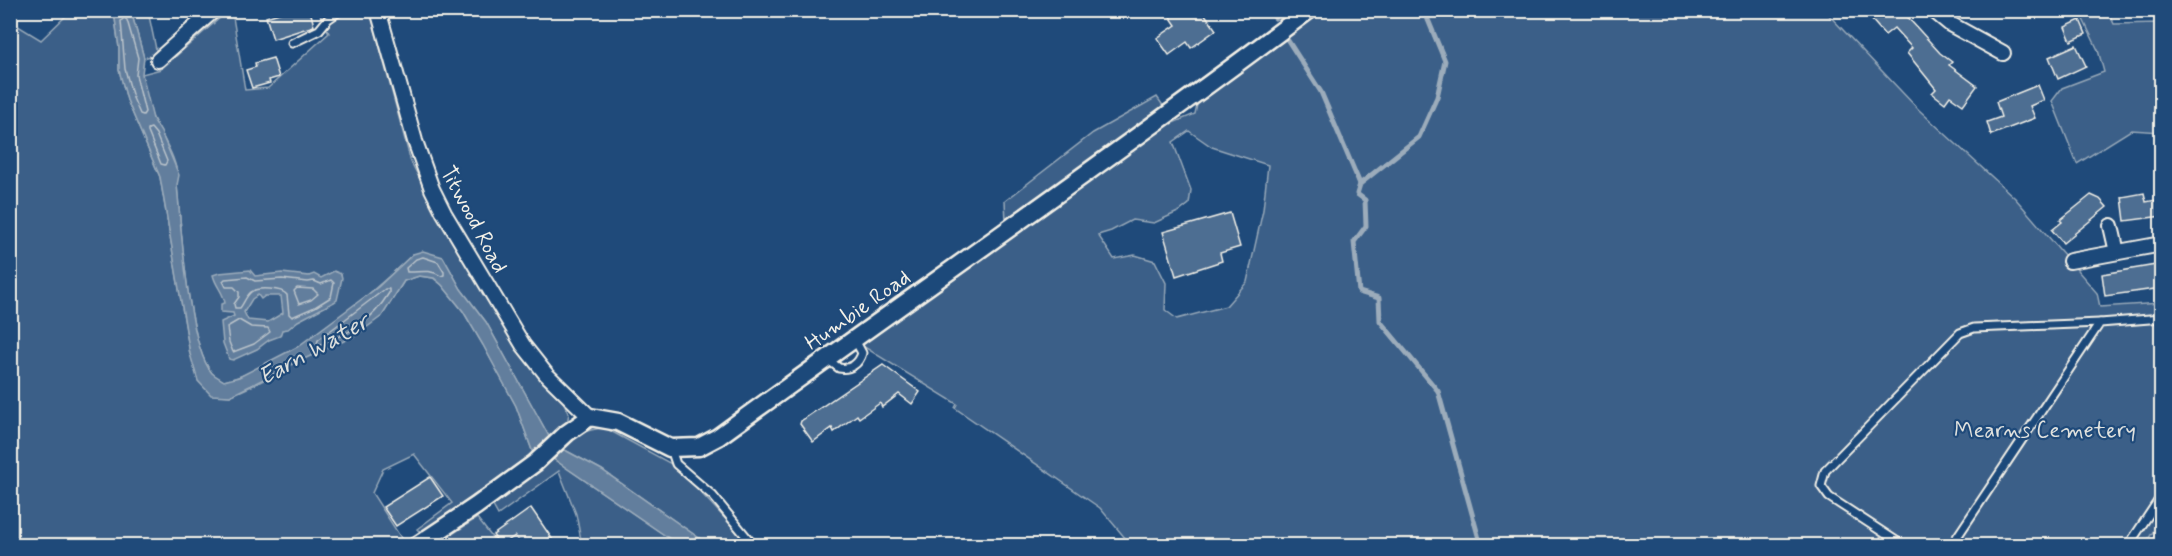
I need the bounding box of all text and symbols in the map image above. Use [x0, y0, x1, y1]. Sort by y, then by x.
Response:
street label: Titwood Road [433, 161, 513, 278]
street label: Humbie Road [800, 264, 916, 357]
water label: Earn Water [253, 306, 377, 393]
park label: Mearns Cemetery [1954, 417, 2136, 445]

